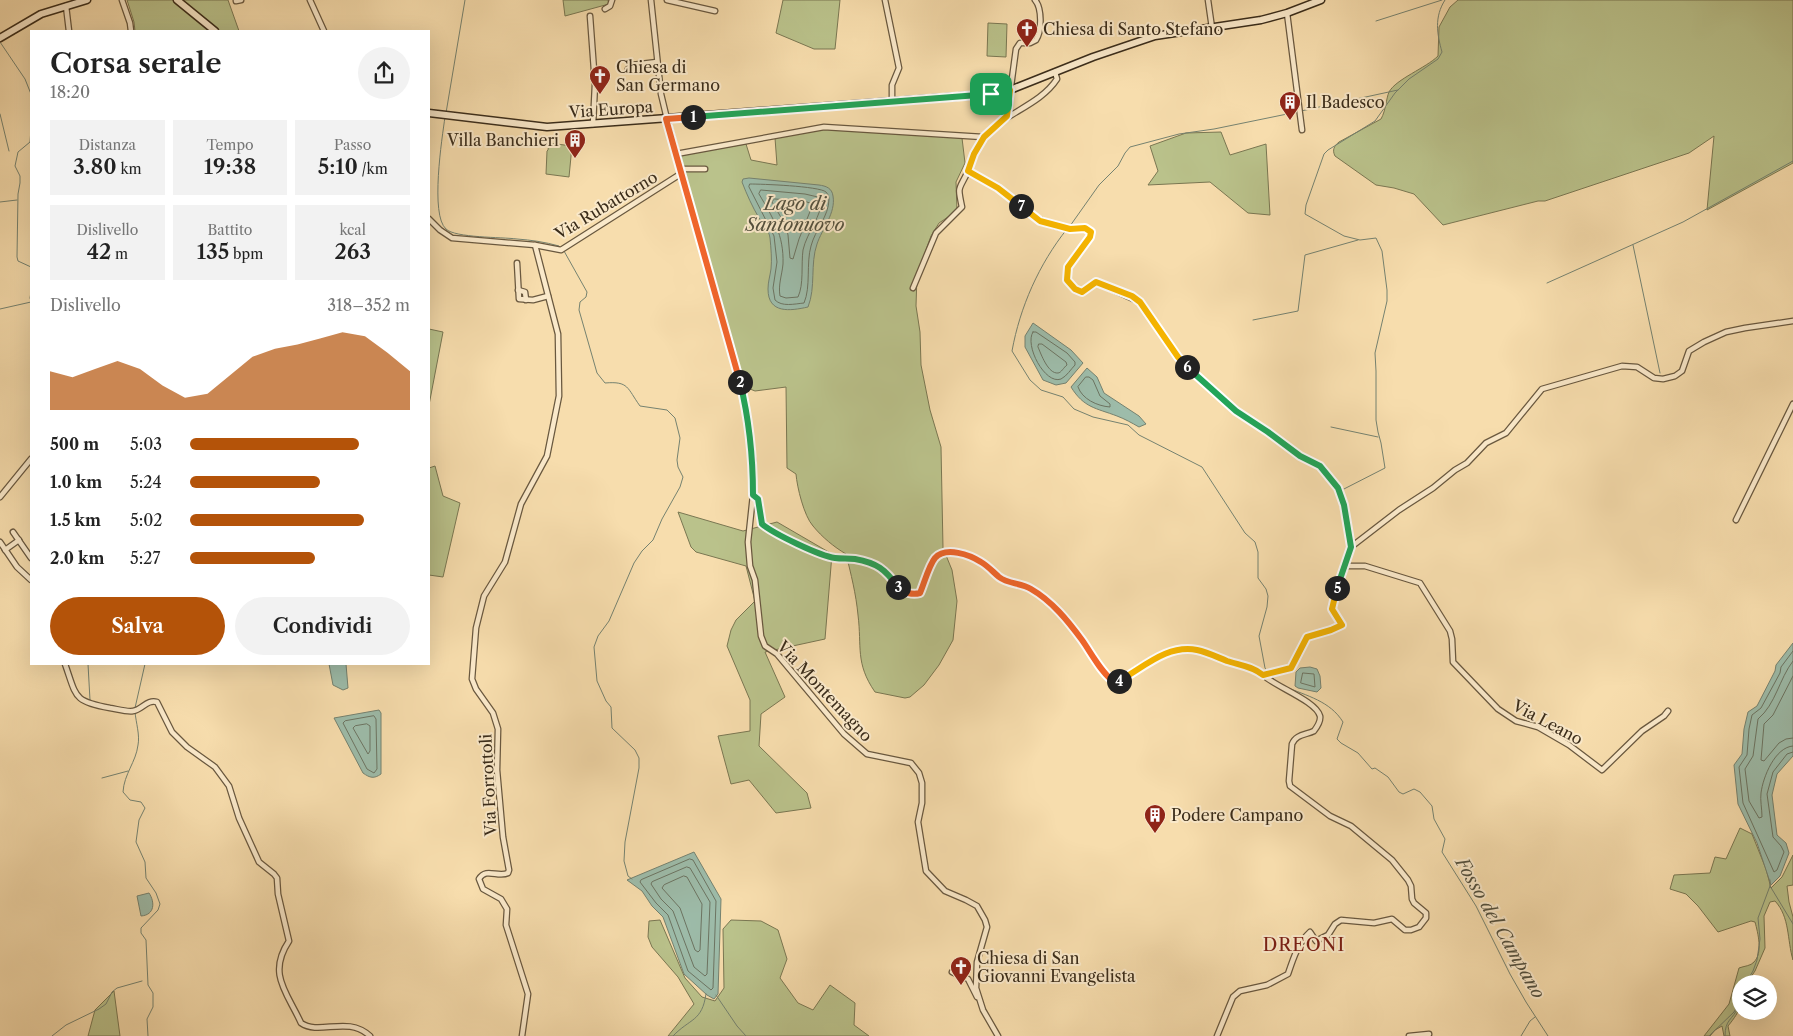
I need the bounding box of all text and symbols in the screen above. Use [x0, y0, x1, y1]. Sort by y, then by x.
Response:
church icon: Chiesa di Santo Stefano [1015, 17, 1039, 48]
place label: Chiesa di Santo Stefano [1043, 19, 1224, 39]
text: Corsa serale [50, 46, 222, 80]
button: share [358, 47, 410, 99]
place label: Chiesa di San Germano [616, 57, 720, 95]
church icon: Chiesa di San Germano [588, 64, 612, 95]
pin [970, 73, 1012, 115]
icon: arrive [977, 80, 1005, 108]
text: 18:20 [50, 82, 90, 102]
building icon: Il Badesco [1278, 90, 1302, 121]
place label: Il Badesco [1306, 92, 1385, 112]
street label: Via Europa [567, 96, 654, 122]
pin: 1 [680, 104, 706, 130]
text: 1 [690, 108, 697, 126]
building icon: Villa Banchieri [563, 128, 587, 159]
place label: Villa Banchieri [446, 130, 559, 150]
text: Distanza [79, 136, 136, 154]
text: Tempo [206, 136, 254, 154]
text: Passo [334, 136, 371, 154]
text: 3.80 [73, 154, 117, 179]
text: 19:38 [204, 154, 256, 179]
text: 5:10 [318, 154, 358, 179]
text: km [117, 160, 142, 178]
text: /km [358, 160, 388, 178]
street label: Via Rubattorno [550, 166, 661, 244]
water label: Lago di Santonuovo [745, 193, 844, 236]
pin: 7 [1008, 194, 1034, 218]
text: 7 [1018, 197, 1025, 215]
text: Dislivello [76, 221, 138, 239]
text: Battito [208, 221, 252, 239]
text: kcal [339, 221, 366, 239]
text: 42 [87, 239, 111, 264]
text: 135 [197, 239, 229, 264]
text: 263 [334, 239, 371, 264]
text: m [111, 245, 128, 263]
text: bpm [229, 245, 263, 263]
text: Dislivello [50, 295, 121, 315]
text: 318–352 m [327, 295, 410, 315]
pin: 6 [1174, 354, 1200, 380]
text: 6 [1183, 358, 1192, 376]
pin: 2 [728, 370, 752, 394]
text: 2 [736, 373, 745, 391]
text: 500 m [50, 434, 99, 454]
text: 5:03 [130, 434, 162, 454]
text: 1.0 km [50, 472, 102, 492]
text: 5:24 [130, 472, 162, 492]
text: 1.5 km [50, 510, 101, 530]
text: 5:02 [130, 510, 163, 530]
text: 2.0 km [50, 548, 104, 568]
text: 5:27 [130, 548, 160, 568]
pin: 3 [886, 574, 910, 600]
pin: 5 [1324, 576, 1350, 600]
text: 3 [895, 578, 902, 596]
text: 5 [1334, 579, 1341, 597]
button: Salva [50, 597, 225, 655]
button: Condividi [235, 597, 410, 655]
street label: Via Montemagno [772, 636, 877, 746]
pin: 4 [1106, 668, 1132, 694]
text: 4 [1115, 672, 1124, 690]
street label: Via Leano [1509, 695, 1587, 749]
street label: Via Forrottoli [475, 733, 501, 838]
building icon: Podere Campano [1143, 803, 1167, 834]
place label: Podere Campano [1171, 805, 1303, 825]
water label: Fosso del Campano [1450, 852, 1549, 1003]
district label: DREONI [1263, 934, 1345, 956]
place label: Chiesa di San Giovanni Evangelista [977, 948, 1136, 986]
church icon: Chiesa di San Giovanni Evangelista [949, 955, 973, 986]
map controls [1732, 975, 1777, 1020]
button: layers [1732, 975, 1777, 1020]

